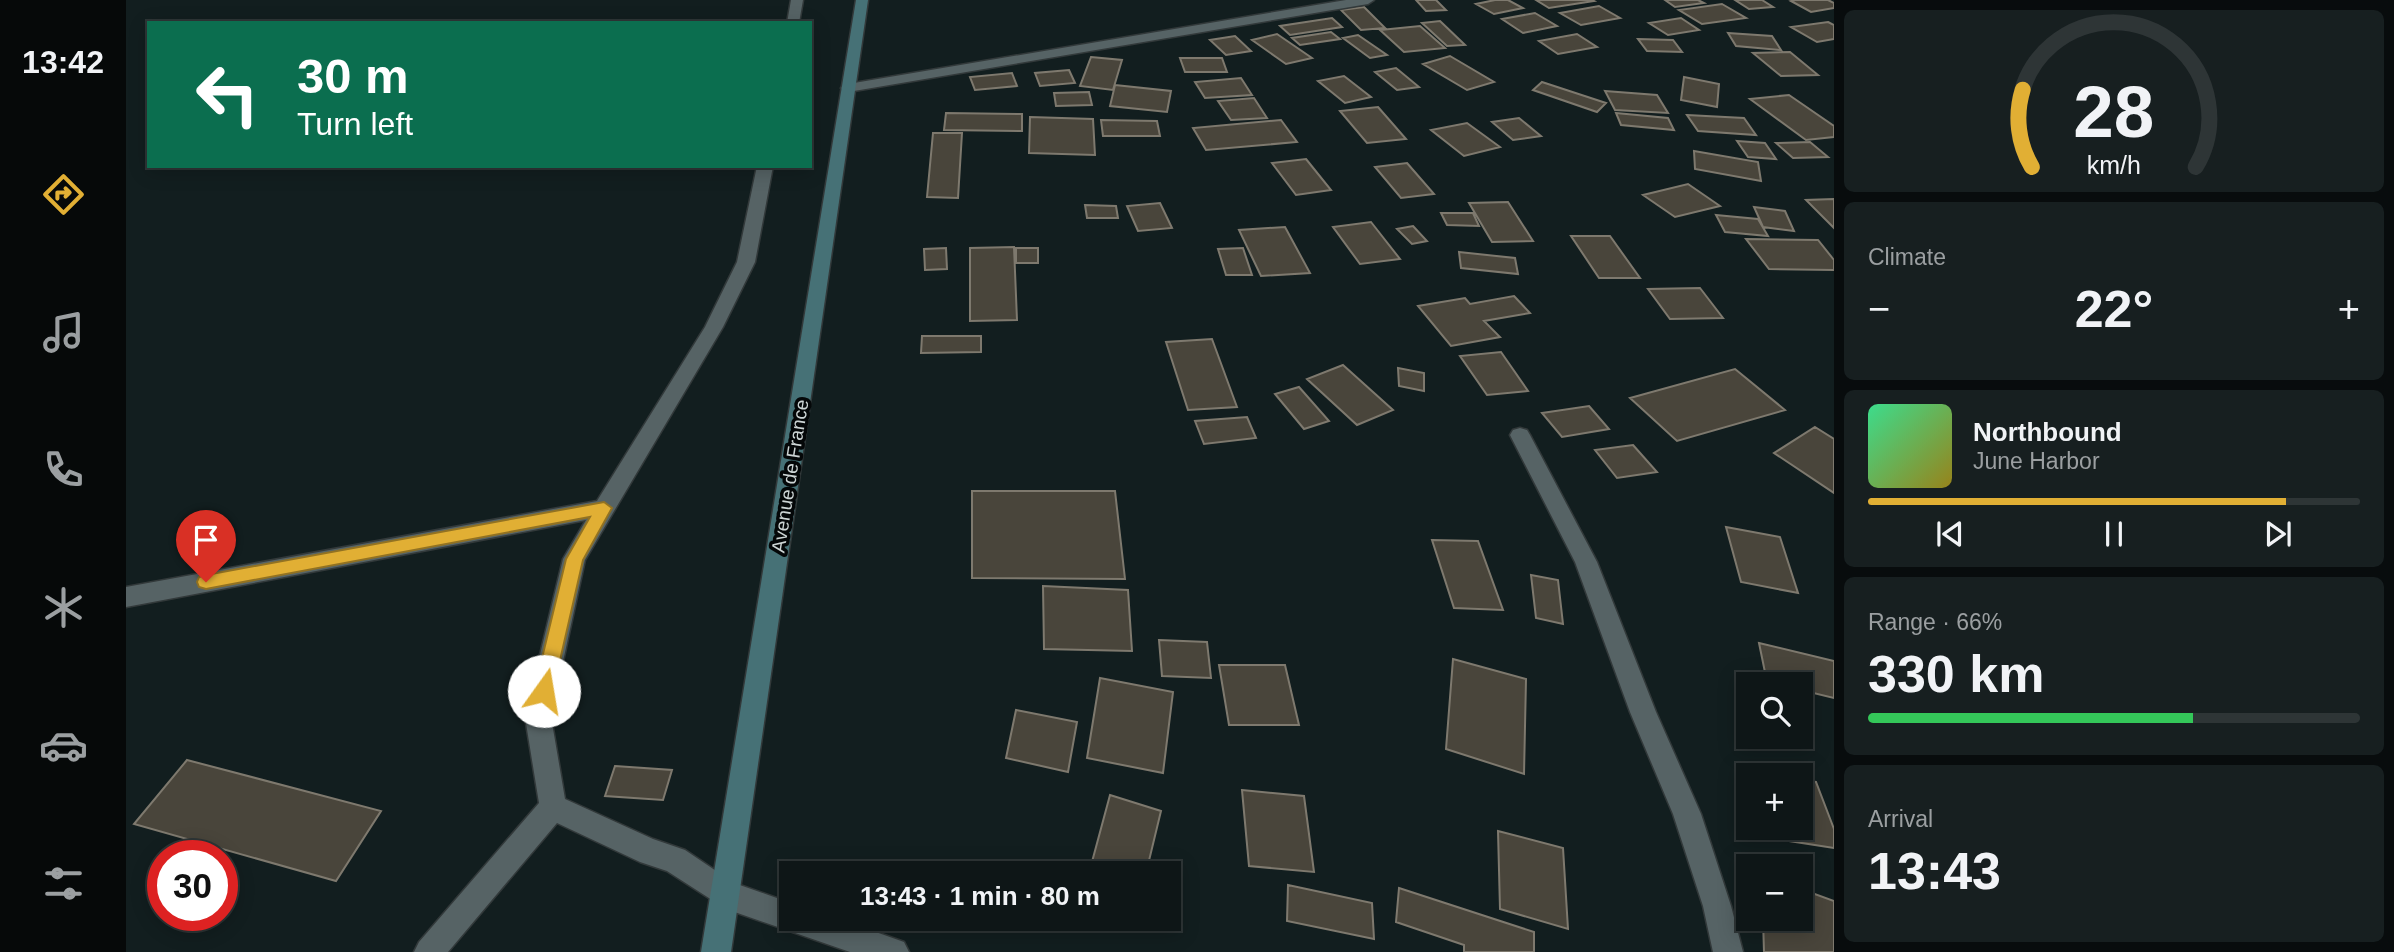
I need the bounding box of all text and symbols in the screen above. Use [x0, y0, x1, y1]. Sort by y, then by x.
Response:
text: 13:42 [22, 44, 104, 80]
icon: left [182, 49, 273, 140]
text: 30 m [297, 49, 409, 103]
text: 28 [2074, 71, 2154, 152]
text: Turn left [297, 106, 413, 142]
text: km/h [2087, 151, 2141, 179]
icon: directions [39, 170, 88, 219]
text: Climate [1868, 244, 1946, 270]
text: 22° [2075, 280, 2153, 338]
text: − [1868, 288, 1890, 330]
text: + [2338, 288, 2360, 330]
icon: music [39, 308, 88, 357]
street label: Avenue de France [768, 398, 812, 554]
text: Northbound [1973, 417, 2122, 447]
icon: phone [39, 445, 88, 494]
text: June Harbor [1973, 448, 2100, 474]
pin [176, 510, 236, 582]
icon: previous [1931, 515, 1969, 553]
icon: pause [2095, 515, 2133, 553]
icon: next [2259, 515, 2297, 553]
icon: arrive [187, 521, 225, 559]
icon: climate [39, 583, 88, 632]
text: Range · 66% [1868, 609, 2002, 635]
text: 330 km [1868, 645, 2044, 703]
position arrow [507, 654, 581, 728]
map controls [1736, 672, 1813, 931]
button: search [1736, 672, 1813, 749]
icon: car [39, 721, 88, 770]
button: + [1736, 763, 1813, 840]
text: Arrival [1868, 806, 1933, 832]
speed limit sign: 30 [147, 840, 238, 931]
text: 13:43 [1868, 842, 2001, 900]
button: − [1736, 854, 1813, 931]
icon: filters [39, 859, 88, 908]
text: 13:43 · 1 min · 80 m [860, 881, 1100, 911]

